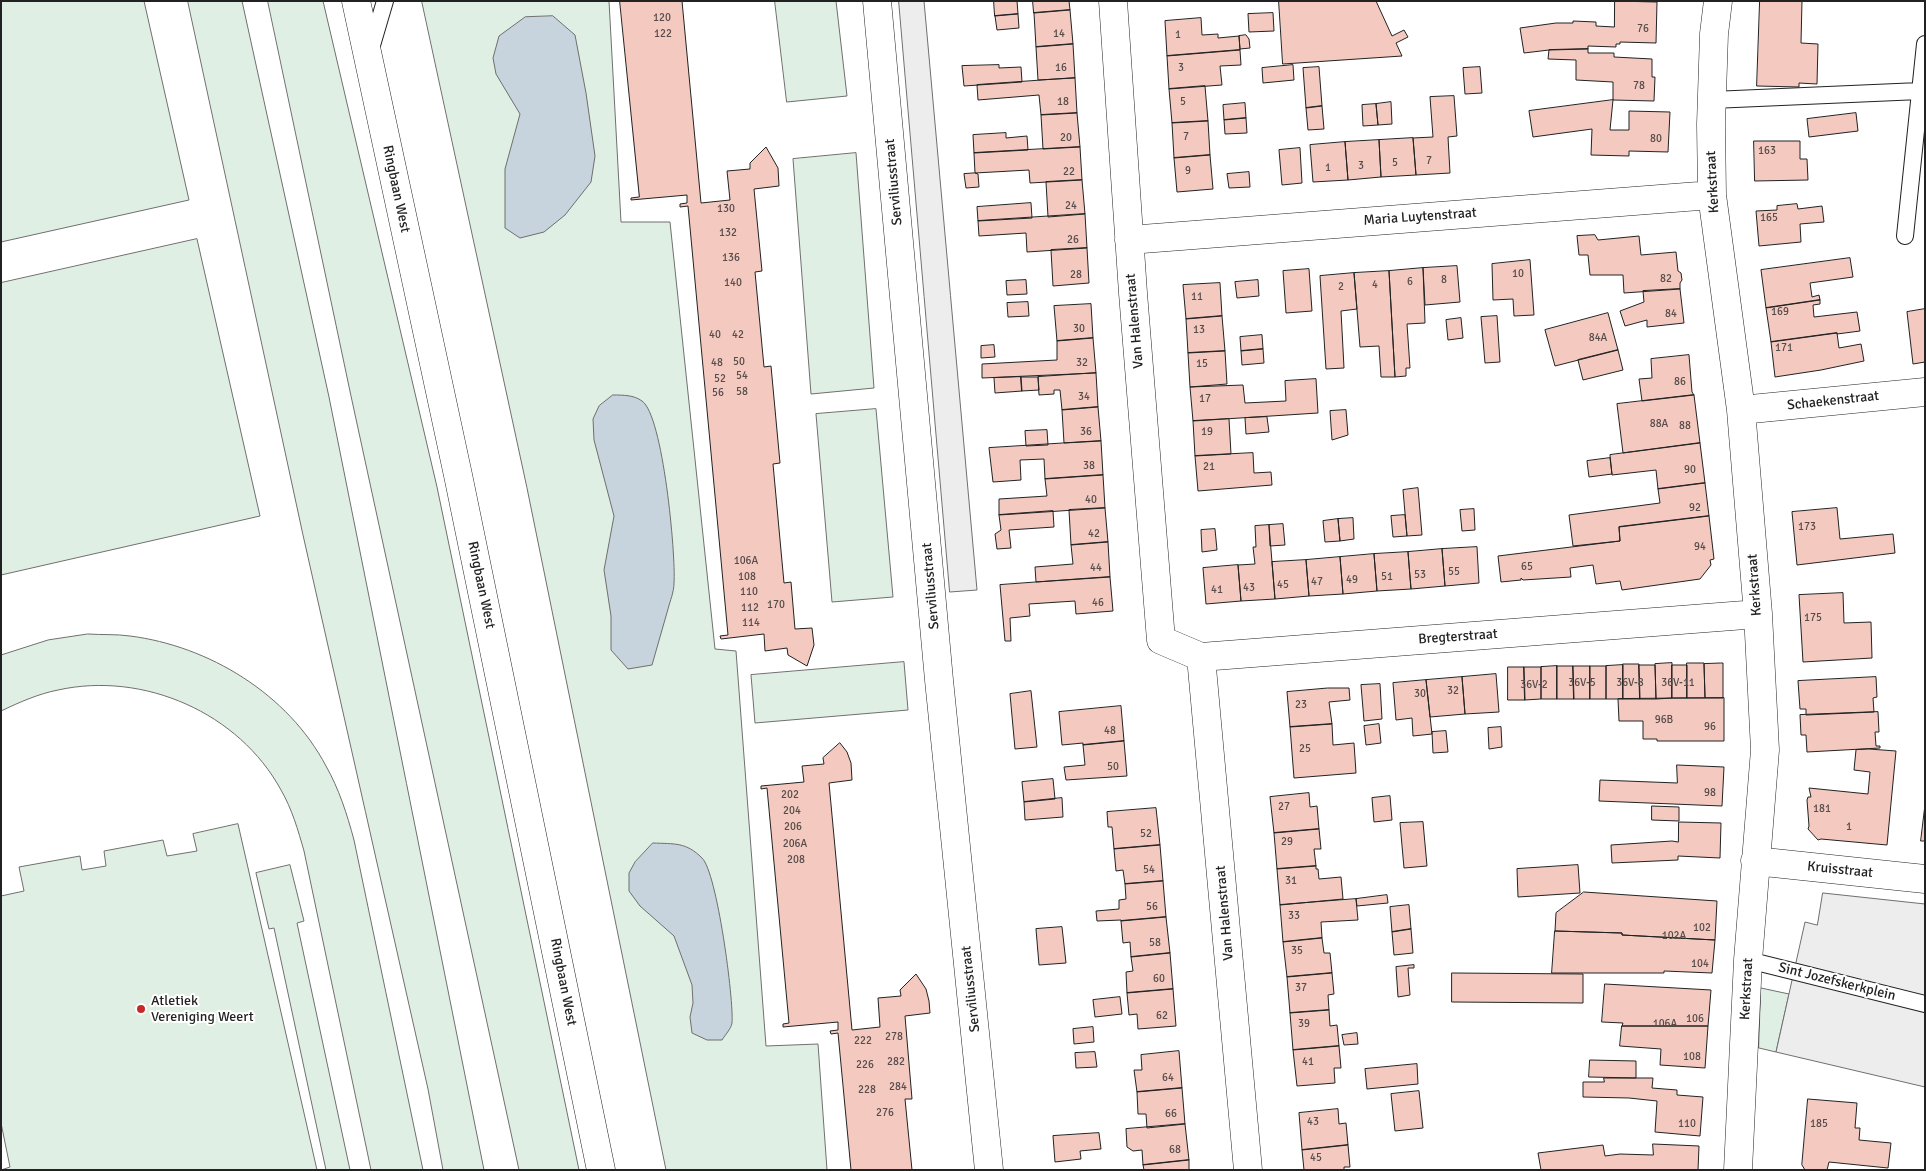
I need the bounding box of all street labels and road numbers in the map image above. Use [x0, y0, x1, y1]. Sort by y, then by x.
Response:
street label: Serviliusstraat [882, 138, 906, 226]
street label: Ringbaan West [379, 144, 413, 234]
street label: Kerkstraat [1703, 150, 1723, 214]
street label: Maria Luytenstraat [1363, 205, 1477, 229]
street label: Van Halenstraat [1122, 273, 1148, 369]
street label: Schaekenstraat [1786, 388, 1880, 414]
street label: Ringbaan West [464, 540, 498, 630]
street label: Serviliusstraat [919, 542, 943, 630]
street label: Kerkstraat [1744, 553, 1766, 617]
street label: Bregterstraat [1418, 626, 1498, 648]
street label: Kruisstraat [1806, 858, 1874, 882]
street label: Van Halenstraat [1212, 865, 1238, 961]
street label: Ringbaan West [546, 937, 580, 1027]
street label: Serviliusstraat [958, 945, 984, 1033]
street label: Kerkstraat [1737, 957, 1757, 1021]
street label: Sint Jozefskerkplein [1777, 959, 1897, 1005]

